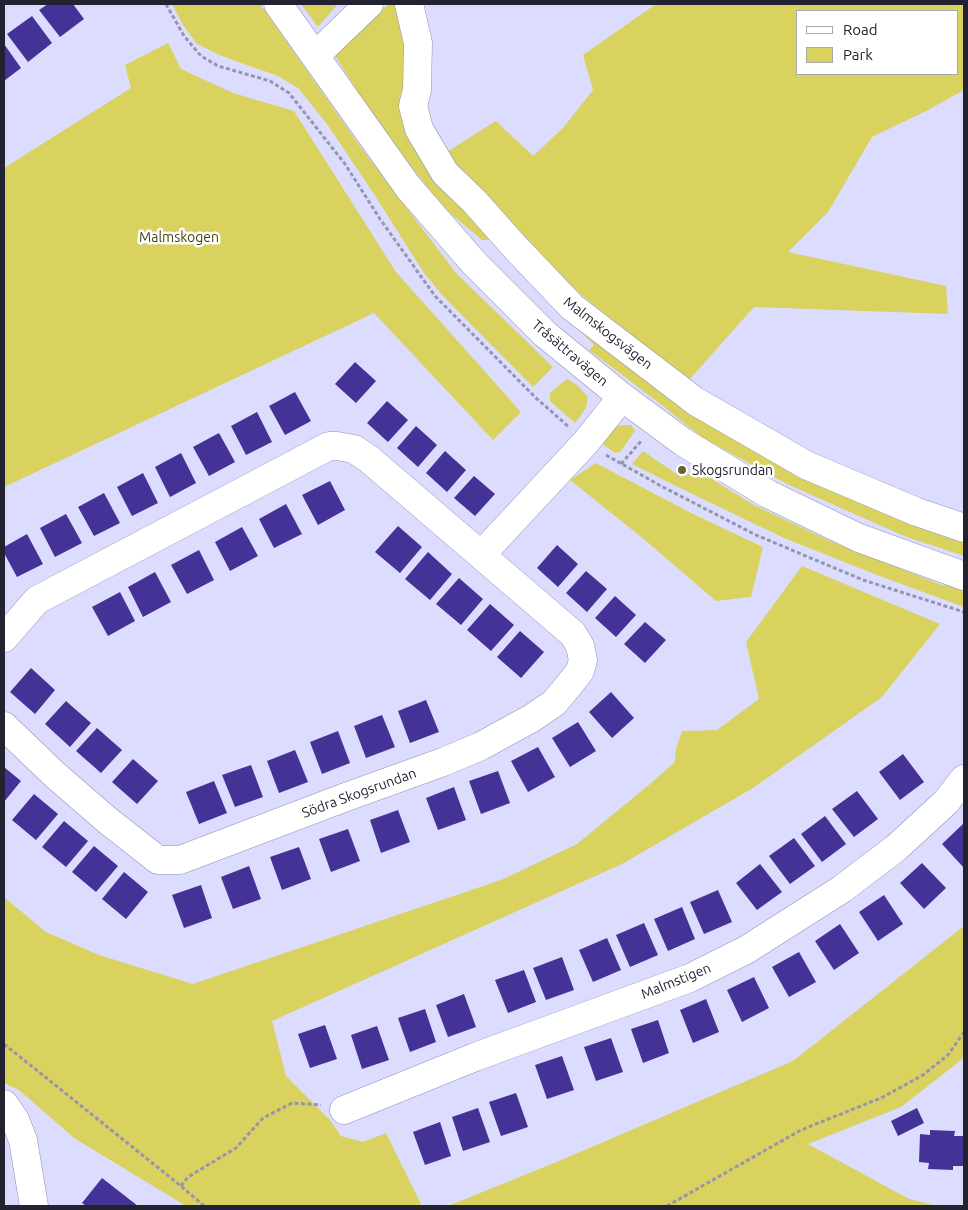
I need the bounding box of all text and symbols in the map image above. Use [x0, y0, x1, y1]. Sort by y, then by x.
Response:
legend [796, 10, 958, 75]
text: Road [843, 21, 878, 38]
text: Park [843, 46, 873, 63]
park label: Malmskogen [139, 229, 219, 245]
street label: Malmskogsvägen [560, 293, 656, 373]
street label: Tråsättravägen [528, 316, 612, 390]
place label: Skogsrundan [692, 462, 773, 478]
marker: Skogsrundan [676, 464, 688, 476]
street label: Södra Skogsrundan [299, 764, 419, 822]
street label: Malmstigen [639, 959, 713, 1003]

